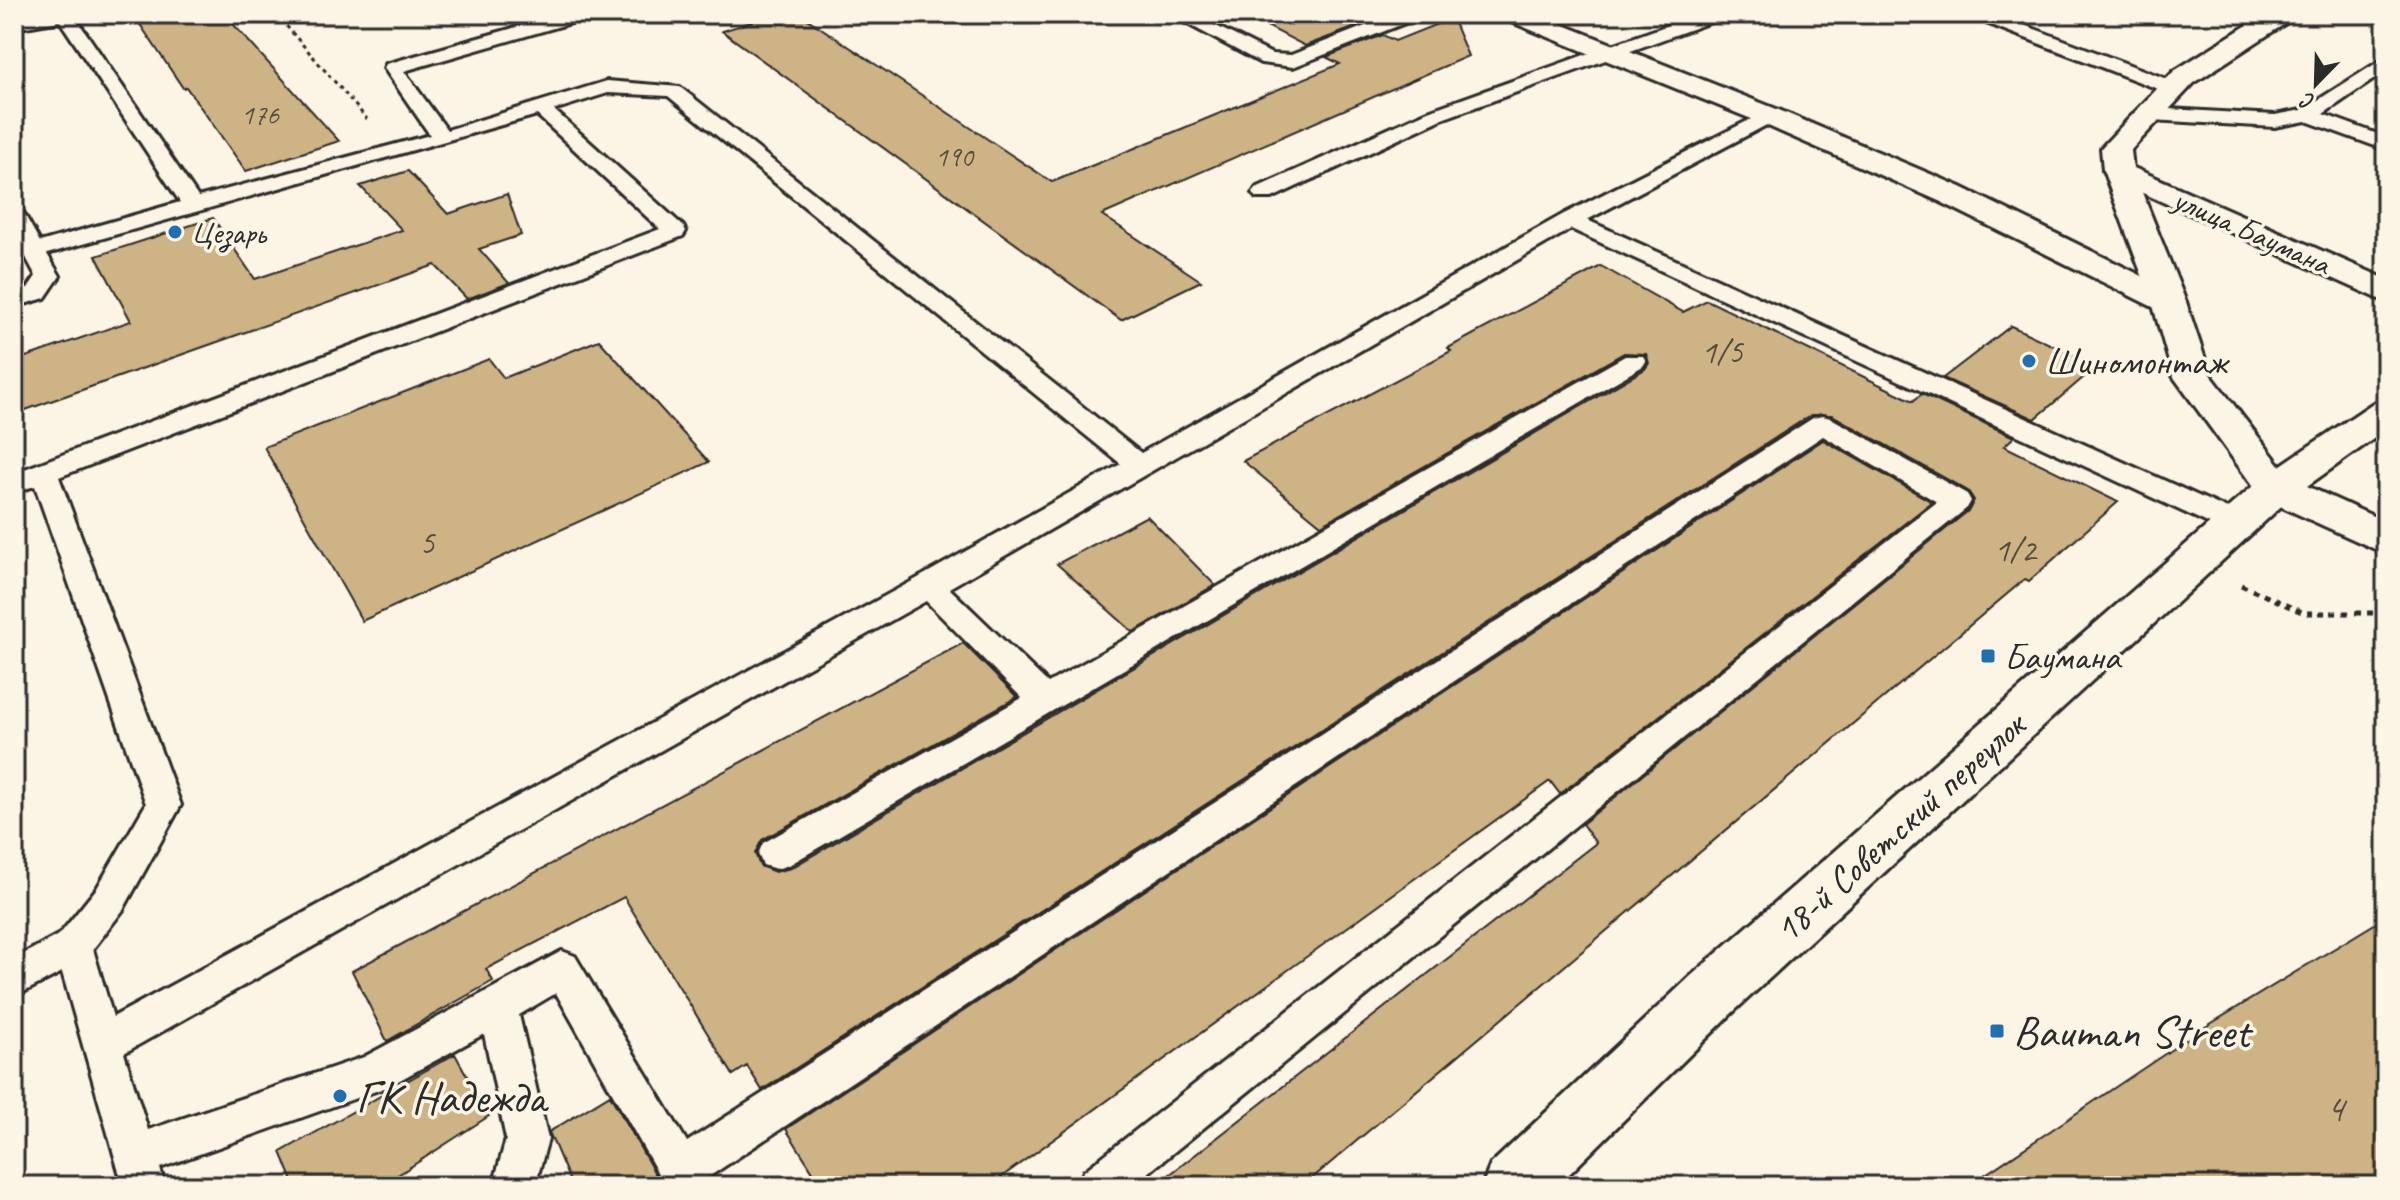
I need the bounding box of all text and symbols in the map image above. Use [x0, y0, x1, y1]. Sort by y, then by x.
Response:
north arrow [2276, 44, 2356, 124]
text: С [2295, 85, 2319, 116]
house number: 176 [241, 97, 280, 132]
house number: 190 [935, 139, 975, 174]
street label: улица Баумана [2165, 178, 2338, 285]
place label: Цезарь [191, 212, 268, 253]
marker: Цезарь [166, 223, 184, 241]
house number: 1/5 [1701, 330, 1745, 373]
place label: Шиномонтаж [2045, 338, 2230, 385]
marker: Шиномонтаж [2020, 352, 2038, 370]
house number: 5 [419, 521, 436, 564]
house number: 1/2 [1994, 528, 2039, 571]
place label: Баумана [2004, 633, 2123, 680]
marker: Баумана [1979, 647, 1997, 665]
street label: 18-й Советский переулок [1764, 700, 2038, 952]
place label: Bauman Street [2013, 1003, 2254, 1061]
marker: Bauman Street [1988, 1022, 2006, 1040]
place label: ГК Надежда [356, 1068, 550, 1126]
house number: 4 [2326, 1083, 2348, 1133]
marker: ГК Надежда [331, 1087, 349, 1105]

